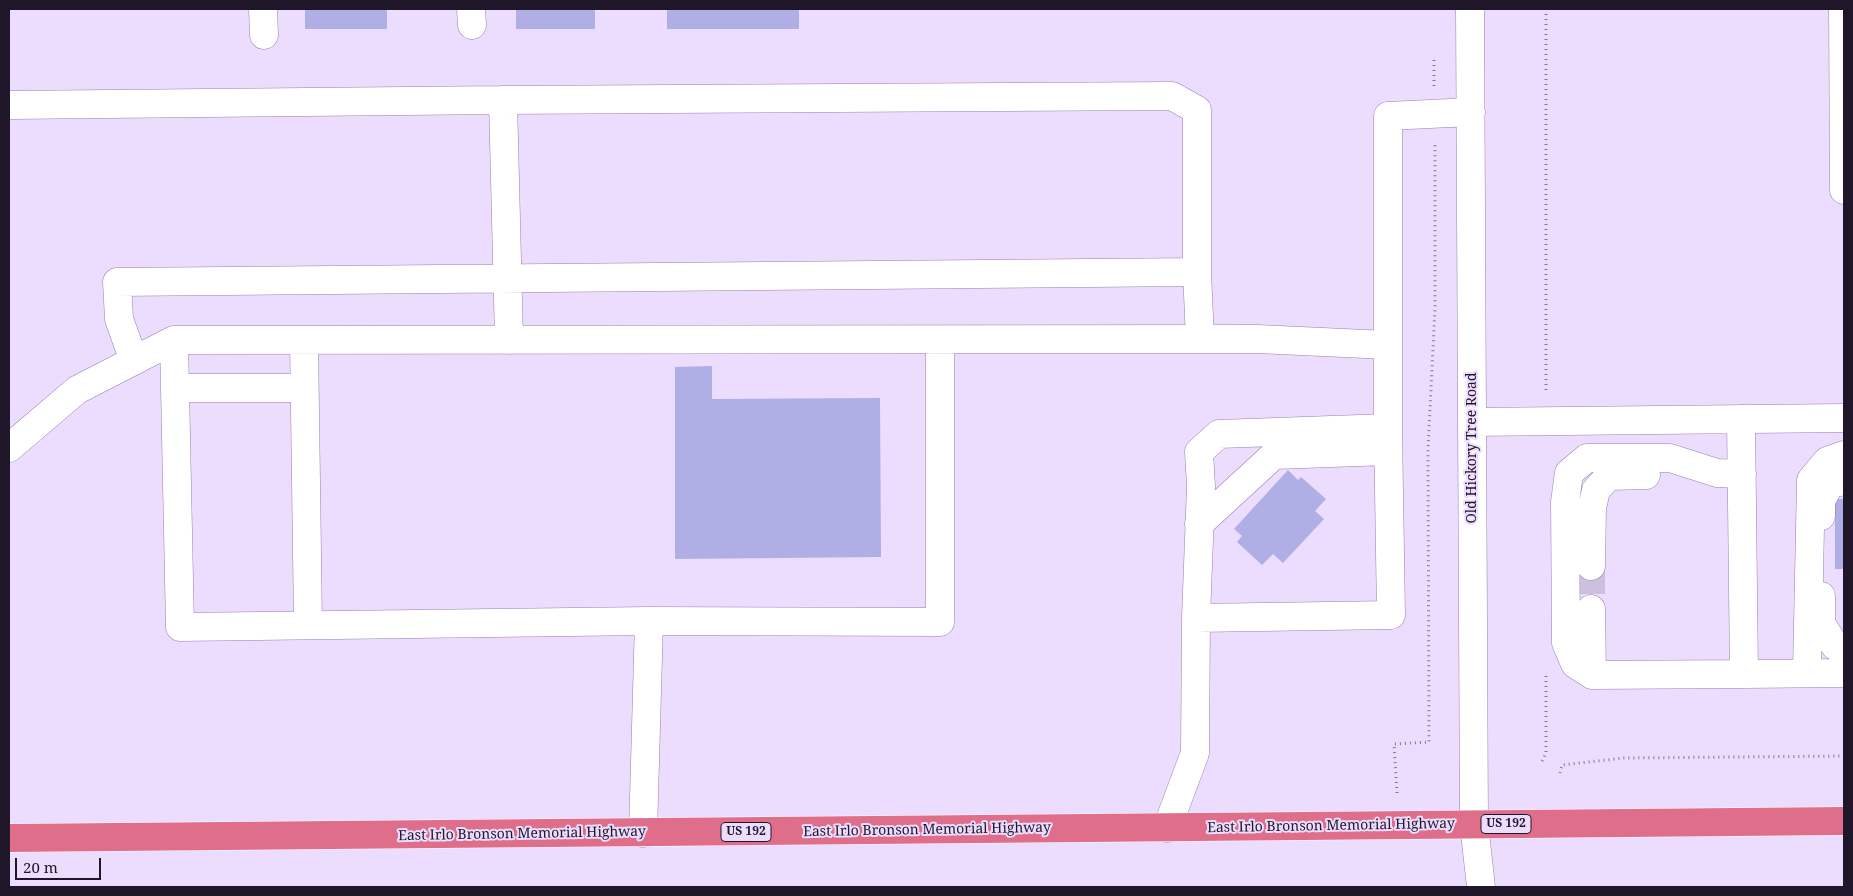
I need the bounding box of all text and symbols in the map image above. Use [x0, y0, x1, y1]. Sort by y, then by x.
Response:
street label: Old Hickory Tree Road [1464, 372, 1480, 524]
road number: US 192 [1481, 814, 1531, 834]
street label: East Irlo Bronson Memorial Highway [1207, 815, 1455, 837]
street label: East Irlo Bronson Memorial Highway [803, 819, 1051, 841]
road number: US 192 [721, 822, 771, 842]
street label: East Irlo Bronson Memorial Highway [398, 823, 646, 845]
scale bar [18, 848, 104, 880]
text: 20 m [23, 857, 58, 877]

